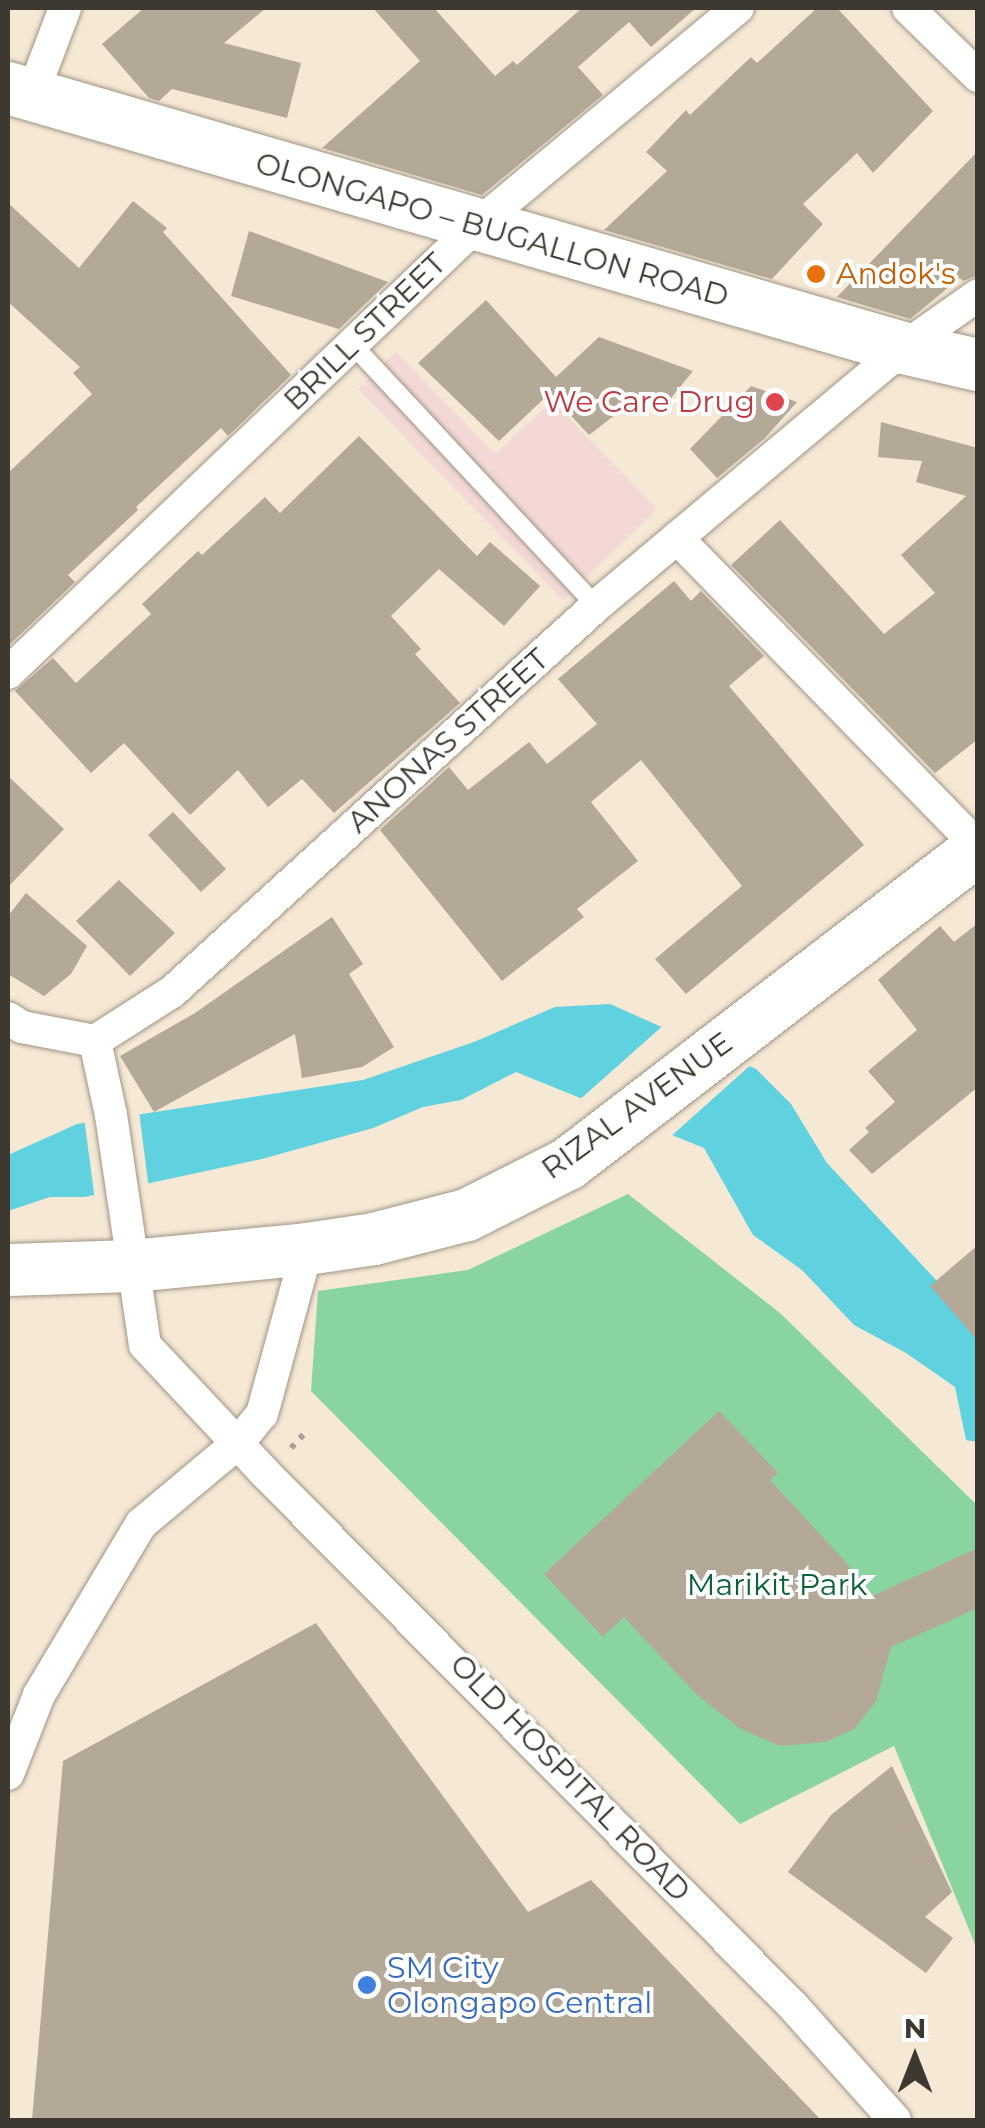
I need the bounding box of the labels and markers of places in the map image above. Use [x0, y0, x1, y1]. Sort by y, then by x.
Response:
place label: Andok's [836, 256, 956, 292]
marker: Andok's [805, 263, 827, 285]
place label: We Care Drug [543, 384, 755, 420]
marker: We Care Drug [764, 391, 786, 413]
place label: SM City Olongapo Central [387, 1950, 652, 2020]
marker: SM City Olongapo Central [356, 1974, 378, 1996]

